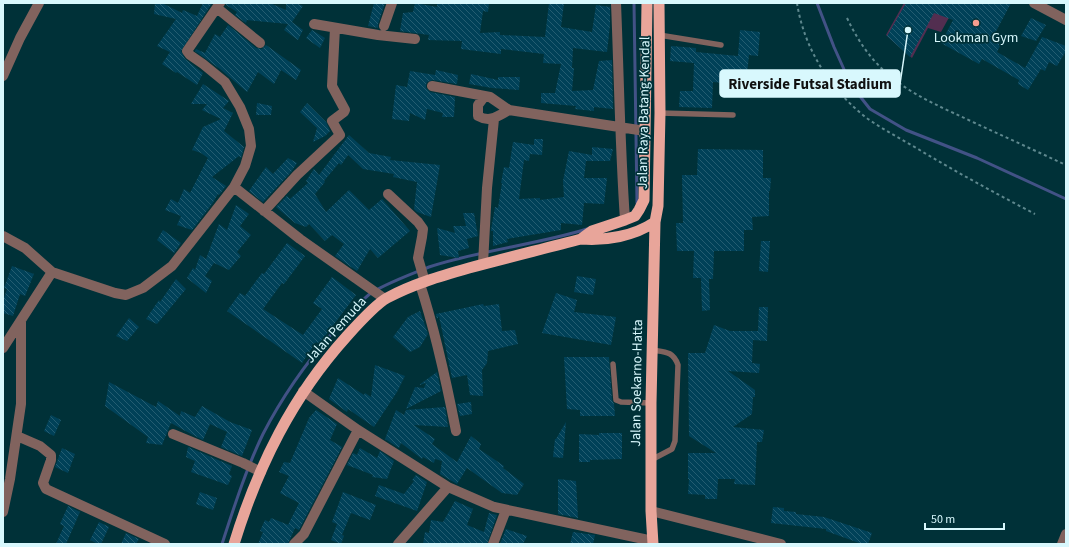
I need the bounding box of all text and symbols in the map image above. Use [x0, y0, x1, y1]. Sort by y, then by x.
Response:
marker: Lookman Gym [971, 18, 981, 28]
place label: Lookman Gym [934, 28, 1018, 48]
street label: Jalan Raya Batang-Kendal [633, 36, 655, 189]
callout: Riverside Futsal Stadium [720, 70, 900, 97]
text: Riverside Futsal Stadium [728, 74, 892, 95]
street label: Jalan Pemuda [301, 292, 371, 368]
street label: Jalan Soekarno-Hatta [626, 319, 648, 447]
scale bar [925, 505, 1004, 531]
text: 50 m [931, 511, 955, 528]

